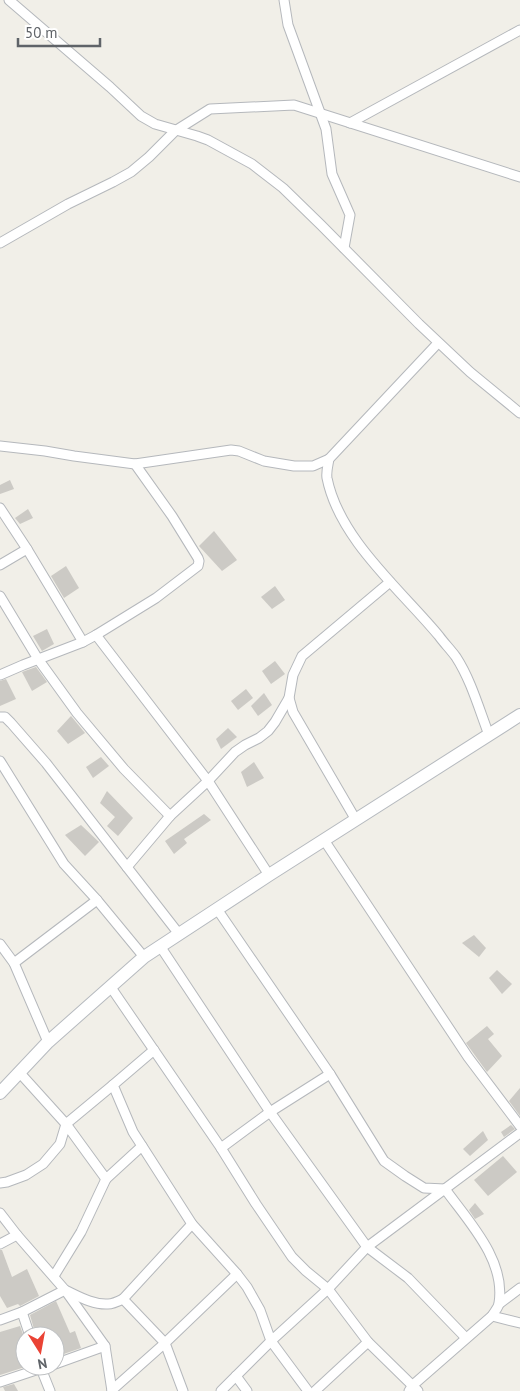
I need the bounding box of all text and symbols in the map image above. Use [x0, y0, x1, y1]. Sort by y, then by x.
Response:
scale bar [18, 15, 100, 47]
text: 50 m [25, 23, 58, 42]
north arrow [15, 1326, 65, 1376]
text: N [36, 1354, 49, 1373]

